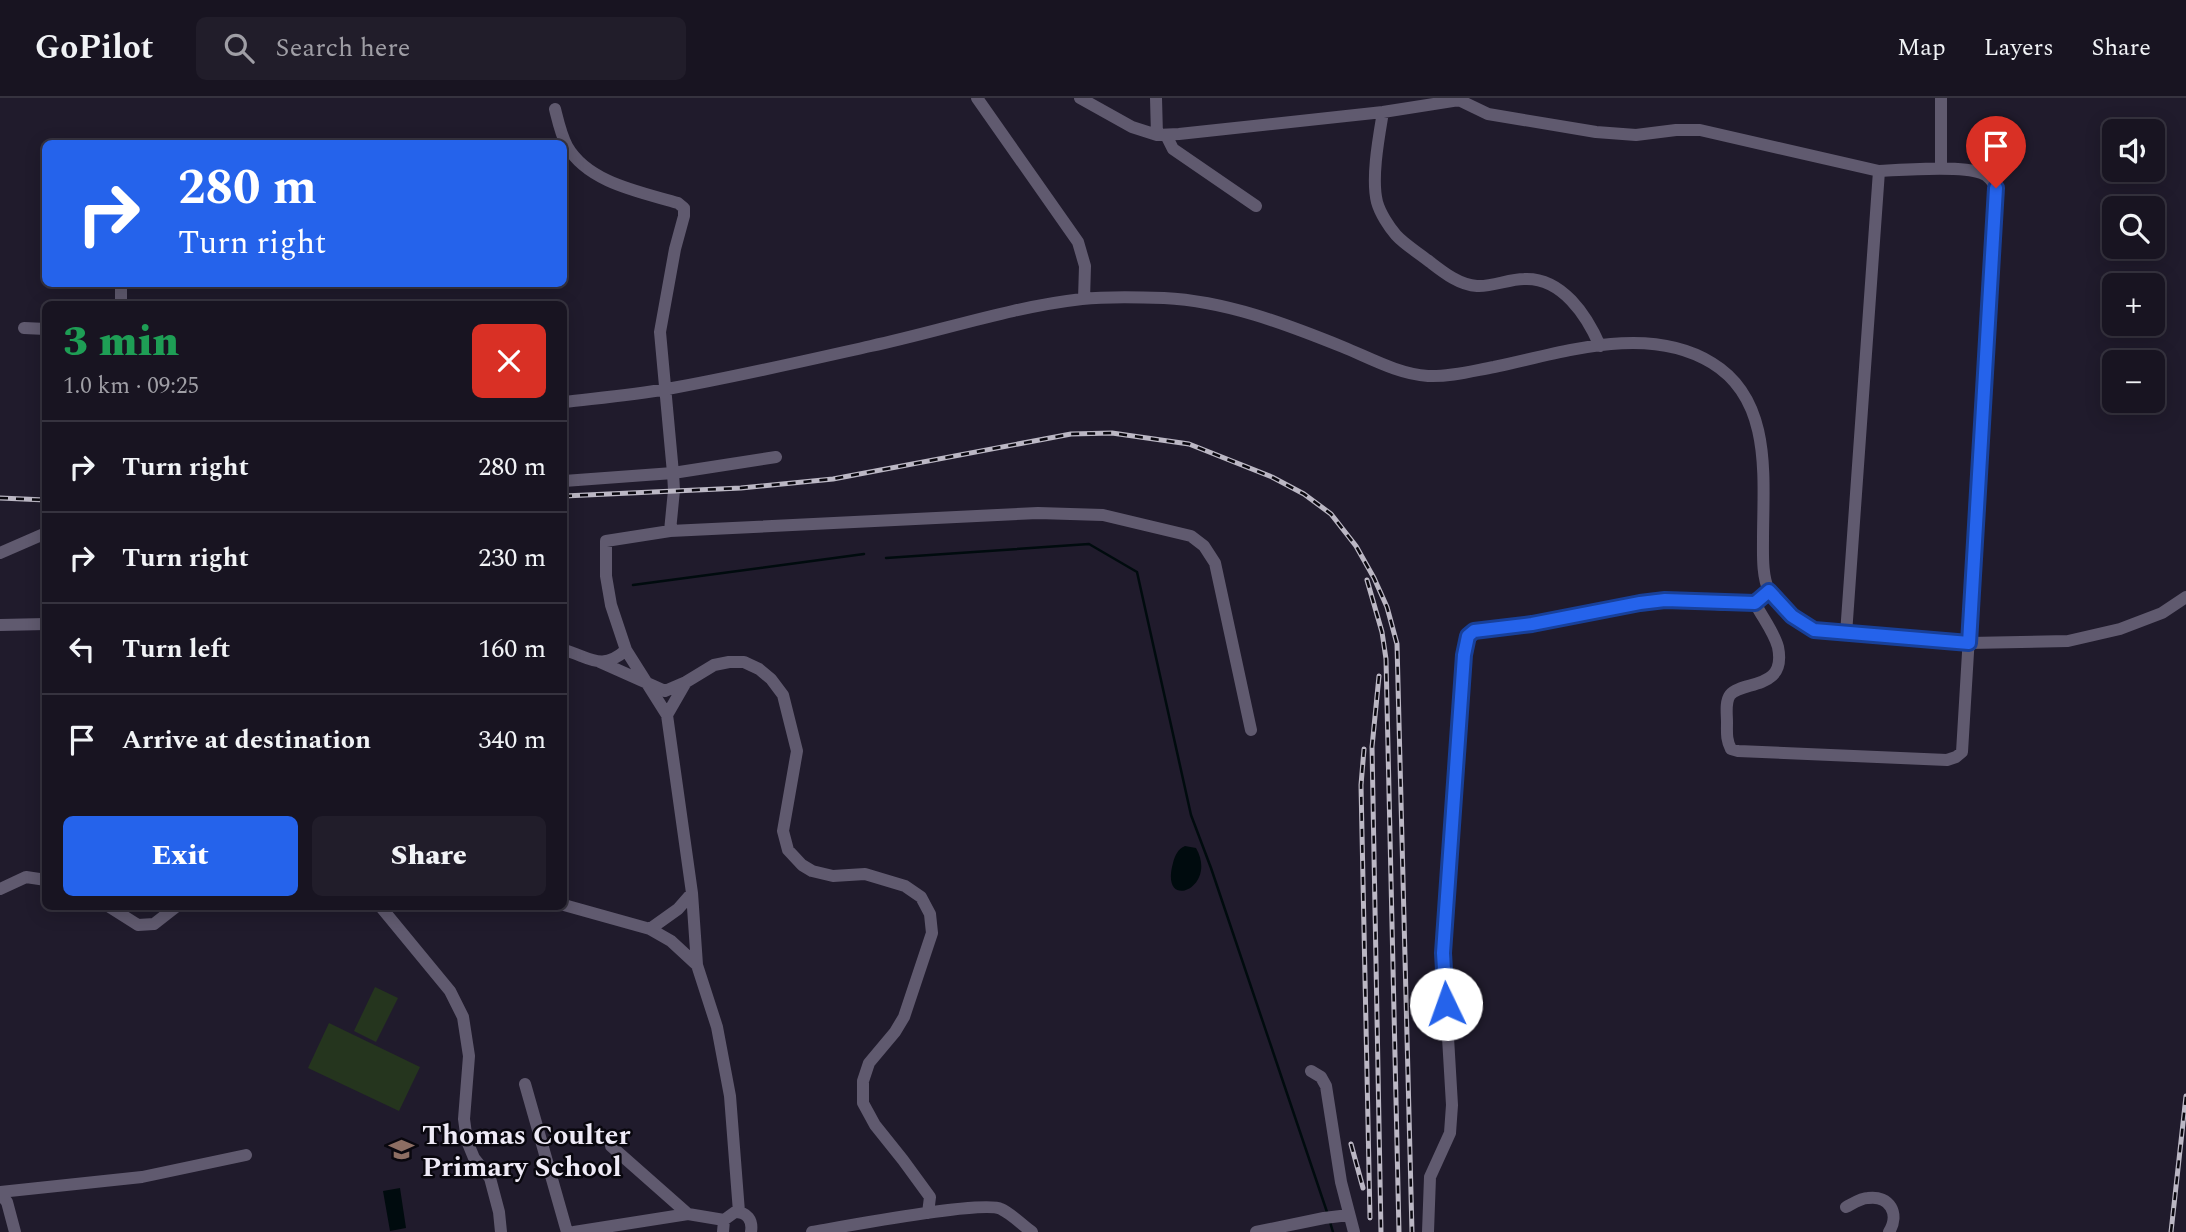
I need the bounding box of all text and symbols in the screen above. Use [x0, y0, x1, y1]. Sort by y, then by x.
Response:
search box [196, 17, 686, 80]
text: GoPilot [35, 23, 154, 73]
text: Search here [276, 28, 410, 68]
icon: search [220, 29, 258, 67]
text: Map [1897, 30, 1946, 66]
text: Layers [1984, 30, 2054, 66]
text: Share [2092, 30, 2151, 66]
pin [1966, 116, 2026, 188]
map controls [2102, 119, 2165, 413]
button: sound [2102, 119, 2165, 182]
icon: arrive [1977, 127, 2015, 165]
text: 280 m [178, 151, 317, 226]
icon: right [63, 168, 154, 259]
button: search [2102, 196, 2165, 259]
text: Turn right [178, 219, 326, 268]
button: + [2102, 273, 2165, 336]
text: 3 min [63, 311, 179, 374]
button: close [472, 324, 546, 398]
button: − [2102, 350, 2165, 413]
text: 1.0 km · 09:25 [63, 369, 199, 404]
text: Turn right [122, 447, 249, 487]
text: 280 m [478, 447, 546, 487]
icon: right [63, 448, 101, 486]
text: Turn right [122, 538, 249, 578]
text: 230 m [478, 538, 546, 578]
icon: right [63, 539, 101, 577]
text: Turn left [122, 629, 230, 669]
text: 160 m [478, 629, 546, 669]
icon: left [63, 630, 101, 668]
text: Arrive at destination [122, 720, 371, 760]
text: 340 m [478, 720, 546, 760]
icon: arrive [63, 721, 101, 759]
button: Exit [63, 816, 298, 896]
button: Share [312, 816, 546, 896]
position arrow [1409, 967, 1483, 1041]
place label: Thomas Coulter Primary School [422, 1114, 630, 1189]
school or university icon: Thomas Coulter Primary School [388, 1136, 416, 1164]

